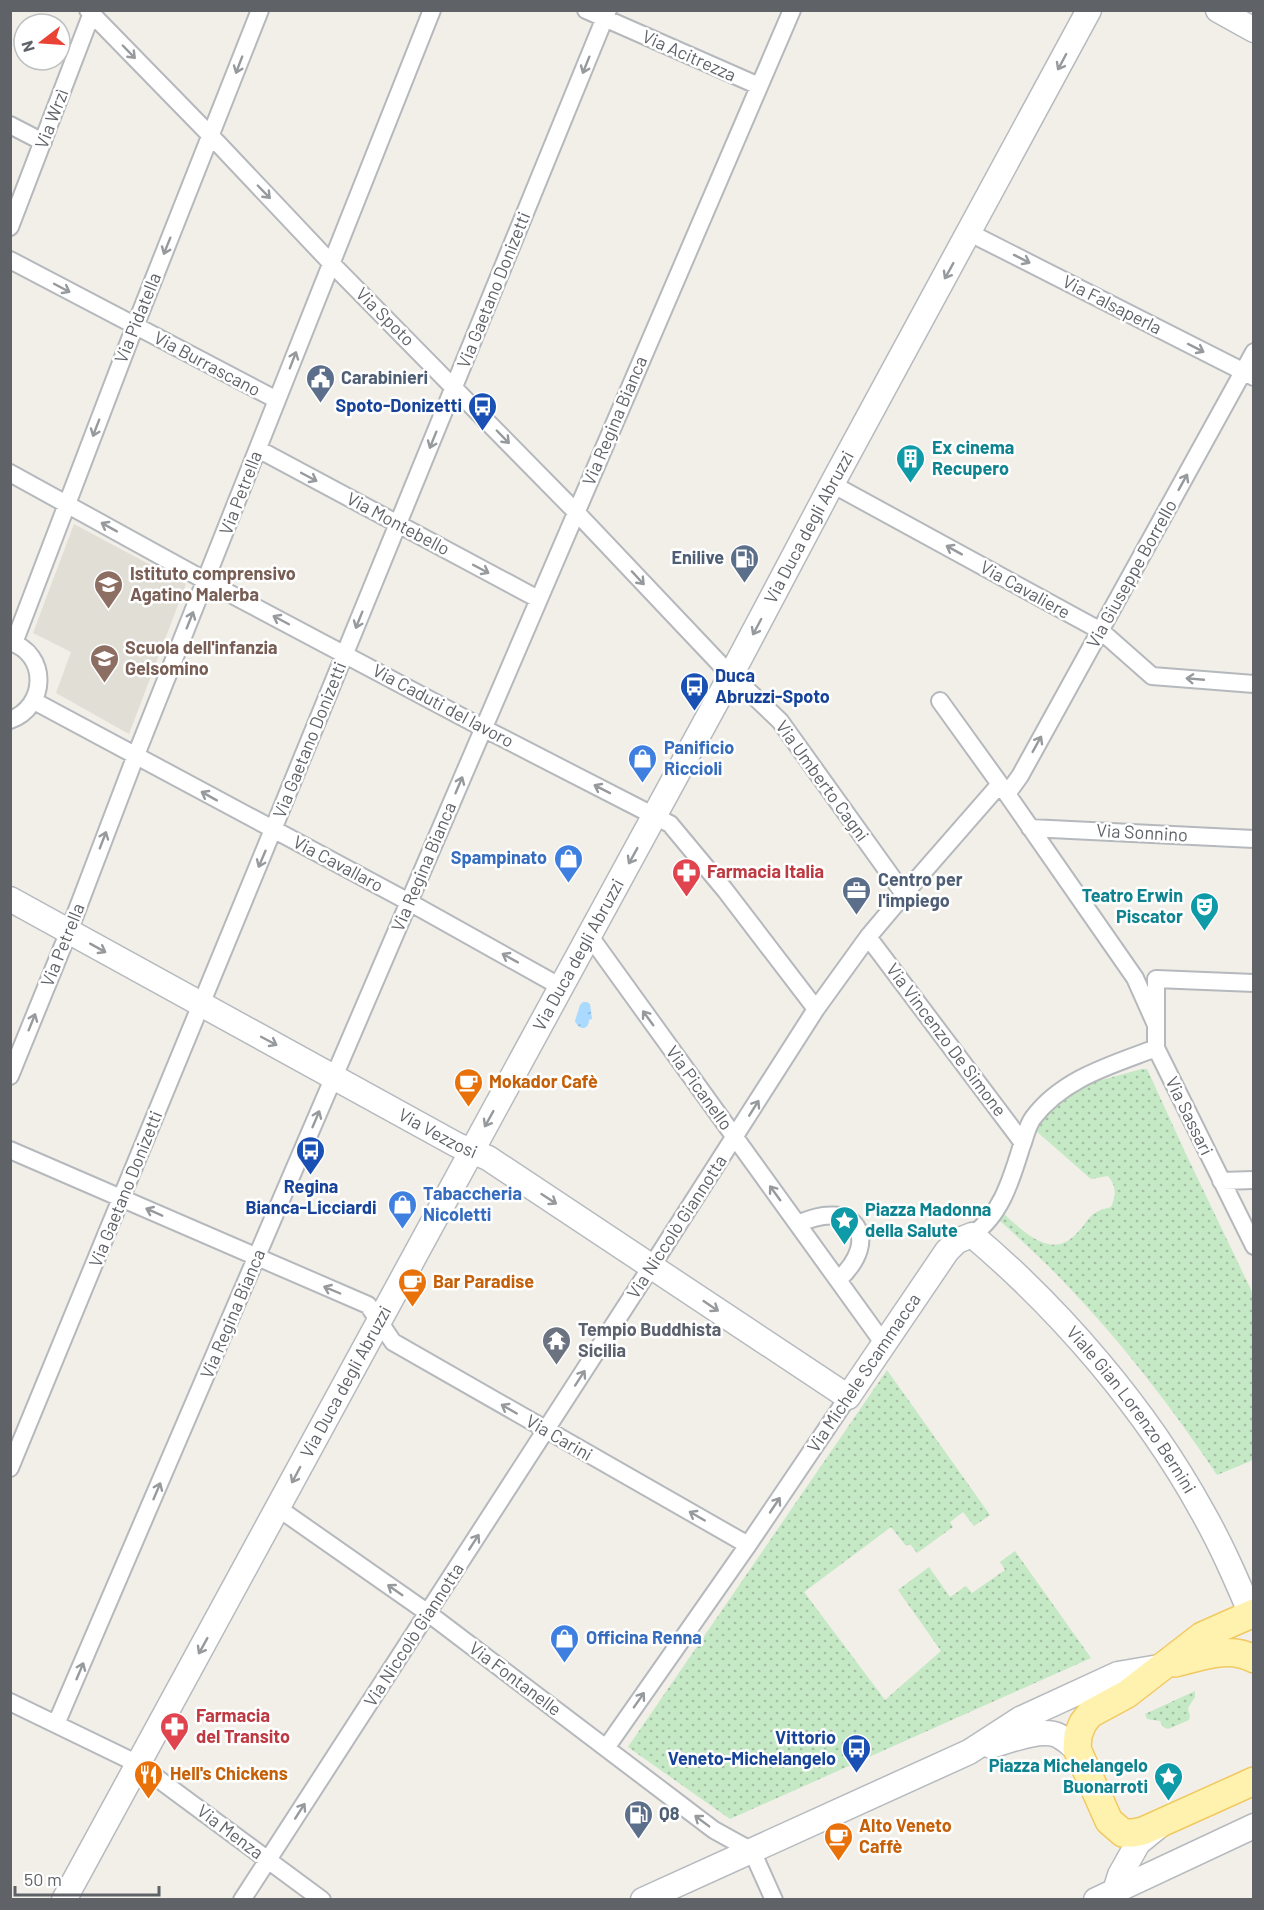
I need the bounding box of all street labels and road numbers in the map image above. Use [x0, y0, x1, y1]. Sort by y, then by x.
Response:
street label: Via Acitrezza [639, 25, 740, 86]
street label: Via Wrzì [30, 86, 72, 152]
street label: Via Gaetano Donizetti [452, 208, 534, 371]
street label: Via Pidatella [109, 269, 165, 366]
street label: Via Falsaperla [1059, 270, 1166, 338]
street label: Via Spoto [352, 282, 420, 350]
street label: Via Burrascano [150, 326, 265, 400]
street label: Via Regina Bianca [577, 353, 651, 489]
street label: Via Duca degli Abruzzi [759, 447, 858, 607]
street label: Via Petrella [214, 448, 266, 538]
street label: Via Montebello [343, 487, 454, 560]
street label: Via Giuseppe Borrello [1081, 495, 1181, 652]
street label: Via Cavaliere [977, 555, 1074, 623]
street label: Via Gaetano Donizetti [268, 658, 350, 821]
street label: Via Caduti del lavoro [369, 659, 518, 752]
street label: Via Umberto Cagni [772, 716, 874, 845]
street label: Via Regina Bianca [386, 799, 460, 935]
street label: Via Sonnino [1096, 819, 1188, 845]
street label: Via Cavallaro [290, 830, 387, 896]
street label: Via Duca degli Abruzzi [527, 875, 628, 1034]
street label: Via Petrella [35, 900, 89, 989]
street label: Via Vincenzo De Simone [882, 959, 1012, 1120]
street label: Via Picanello [662, 1041, 738, 1134]
street label: Via Sassari [1161, 1073, 1218, 1159]
street label: Via Vezzosi [395, 1103, 481, 1162]
street label: Via Gaetano Donizetti [84, 1107, 166, 1270]
street label: Via Niccolò Giannotta [622, 1151, 731, 1302]
street label: Via Regina Bianca [195, 1246, 269, 1382]
street label: Via Michele Scammacca [802, 1289, 925, 1456]
street label: Via Duca degli Abruzzi [295, 1302, 396, 1461]
street label: Viale Gian Lorenzo Bernini [1062, 1321, 1201, 1497]
street label: Via Carini [522, 1409, 597, 1465]
street label: Via Niccolò Giannotta [359, 1559, 468, 1710]
street label: Via Fontanelle [465, 1636, 566, 1720]
street label: Via Menza [193, 1799, 268, 1863]

